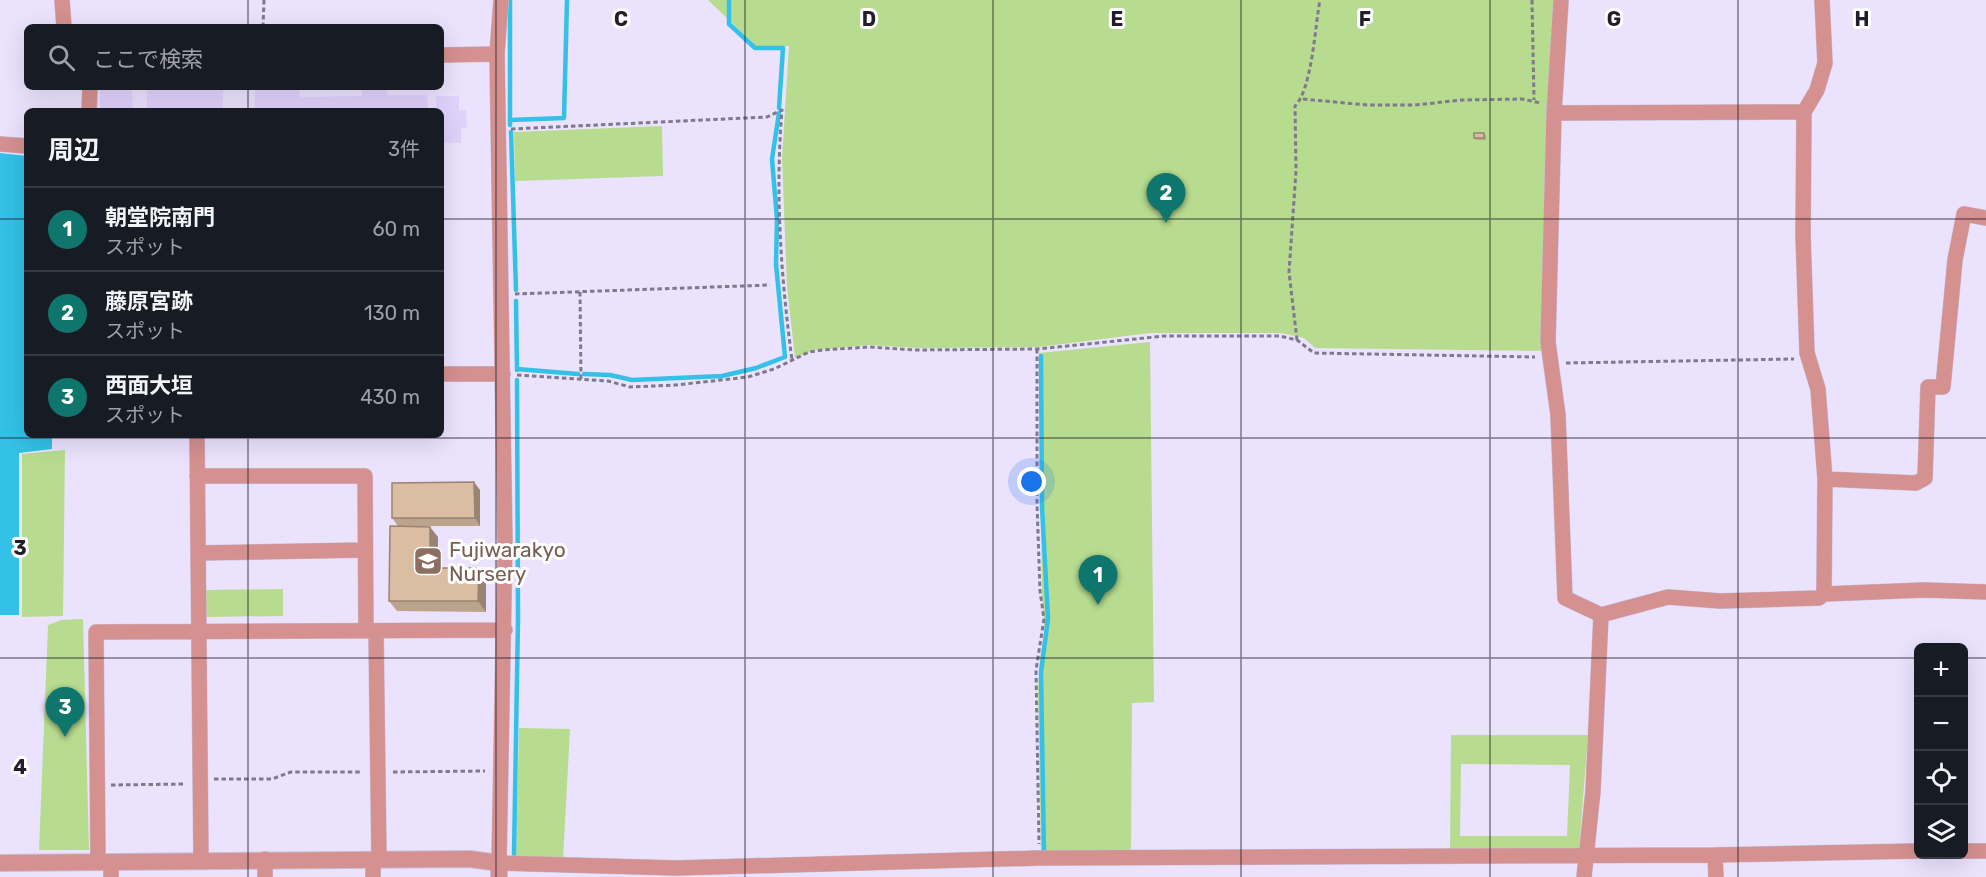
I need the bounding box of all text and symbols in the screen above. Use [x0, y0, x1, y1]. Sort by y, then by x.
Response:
text: C [614, 7, 628, 31]
text: D [862, 7, 876, 31]
text: E [1111, 7, 1123, 31]
text: F [1359, 7, 1371, 31]
text: G [1607, 7, 1621, 31]
text: H [1855, 7, 1869, 31]
search box [24, 24, 444, 90]
icon: search [45, 41, 78, 74]
text: ここで検索 [93, 46, 203, 73]
text: 周辺 [48, 135, 100, 166]
text: 3件 [388, 137, 420, 161]
pin: 2 [1146, 174, 1186, 223]
text: 朝堂院南門 [105, 204, 215, 231]
text: 1 [63, 217, 72, 241]
text: 60 m [373, 217, 420, 241]
text: スポット [105, 235, 185, 259]
text: 藤原宮跡 [105, 288, 193, 315]
text: 2 [61, 301, 74, 325]
text: 130 m [364, 301, 420, 325]
text: スポット [105, 319, 185, 343]
text: 西面大垣 [105, 372, 193, 399]
text: 3 [61, 385, 74, 409]
text: 430 m [360, 385, 420, 409]
text: スポット [105, 403, 185, 427]
your location [1017, 467, 1046, 496]
text: 3 [13, 536, 27, 560]
place label: Fujiwarakyo Nursery [449, 537, 566, 586]
school or university icon: Fujiwarakyo Nursery [412, 545, 444, 577]
pin: 1 [1078, 556, 1118, 605]
map controls [1914, 643, 1968, 859]
button: + [1914, 643, 1968, 697]
pin: 3 [46, 688, 84, 737]
button: − [1914, 697, 1968, 751]
button: locate [1914, 751, 1968, 805]
text: 4 [13, 755, 27, 779]
button: layers [1914, 805, 1968, 859]

